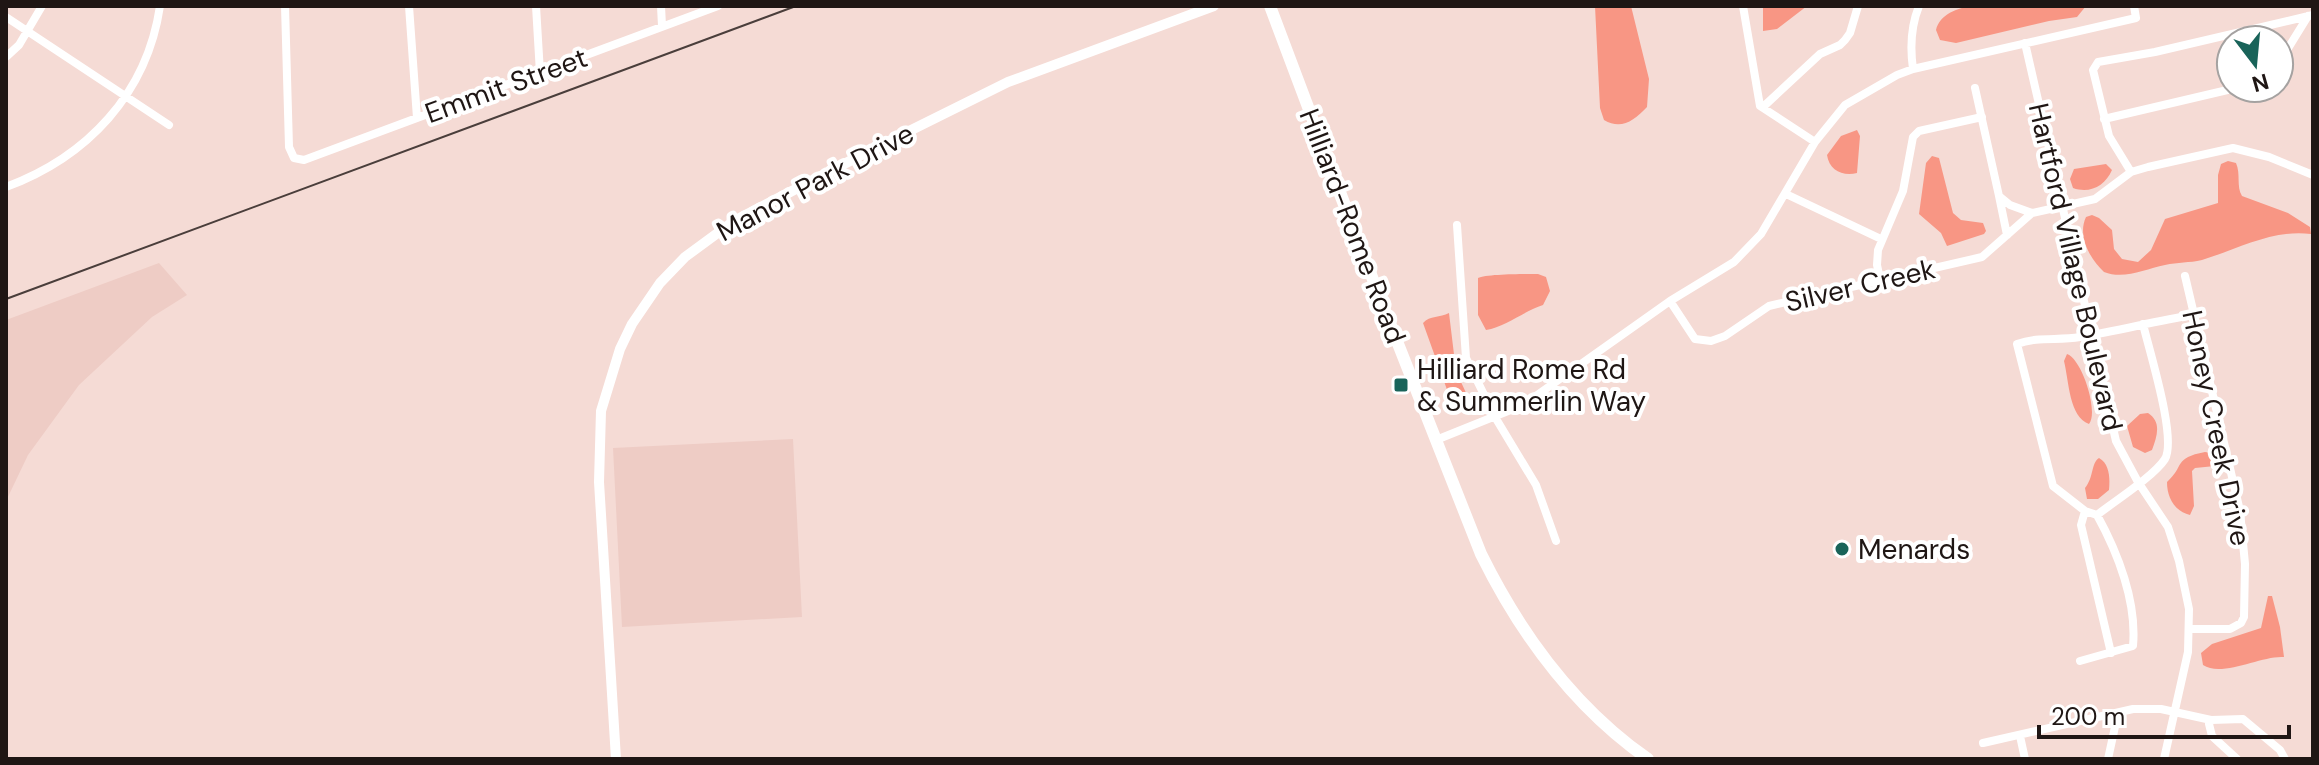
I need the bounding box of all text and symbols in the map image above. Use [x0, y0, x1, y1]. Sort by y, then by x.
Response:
north arrow [2215, 24, 2295, 104]
street label: Emmit Street [420, 39, 592, 132]
text: N [2249, 67, 2272, 99]
street label: Hartford Village Boulevard [2020, 100, 2131, 435]
street label: Hilliard-Rome Road [1291, 103, 1414, 349]
street label: Manor Park Drive [710, 115, 920, 250]
street label: Silver Creek [1782, 250, 1939, 321]
street label: Honey Creek Drive [2173, 307, 2260, 549]
place label: Hilliard Rome Rd & Summerlin Way [1417, 351, 1646, 420]
marker: Hilliard Rome Rd & Summerlin Way [1392, 376, 1410, 394]
place label: Menards [1858, 531, 1970, 568]
marker: Menards [1833, 540, 1851, 558]
scale bar [2039, 689, 2289, 739]
text: 200 m [2051, 701, 2125, 732]

